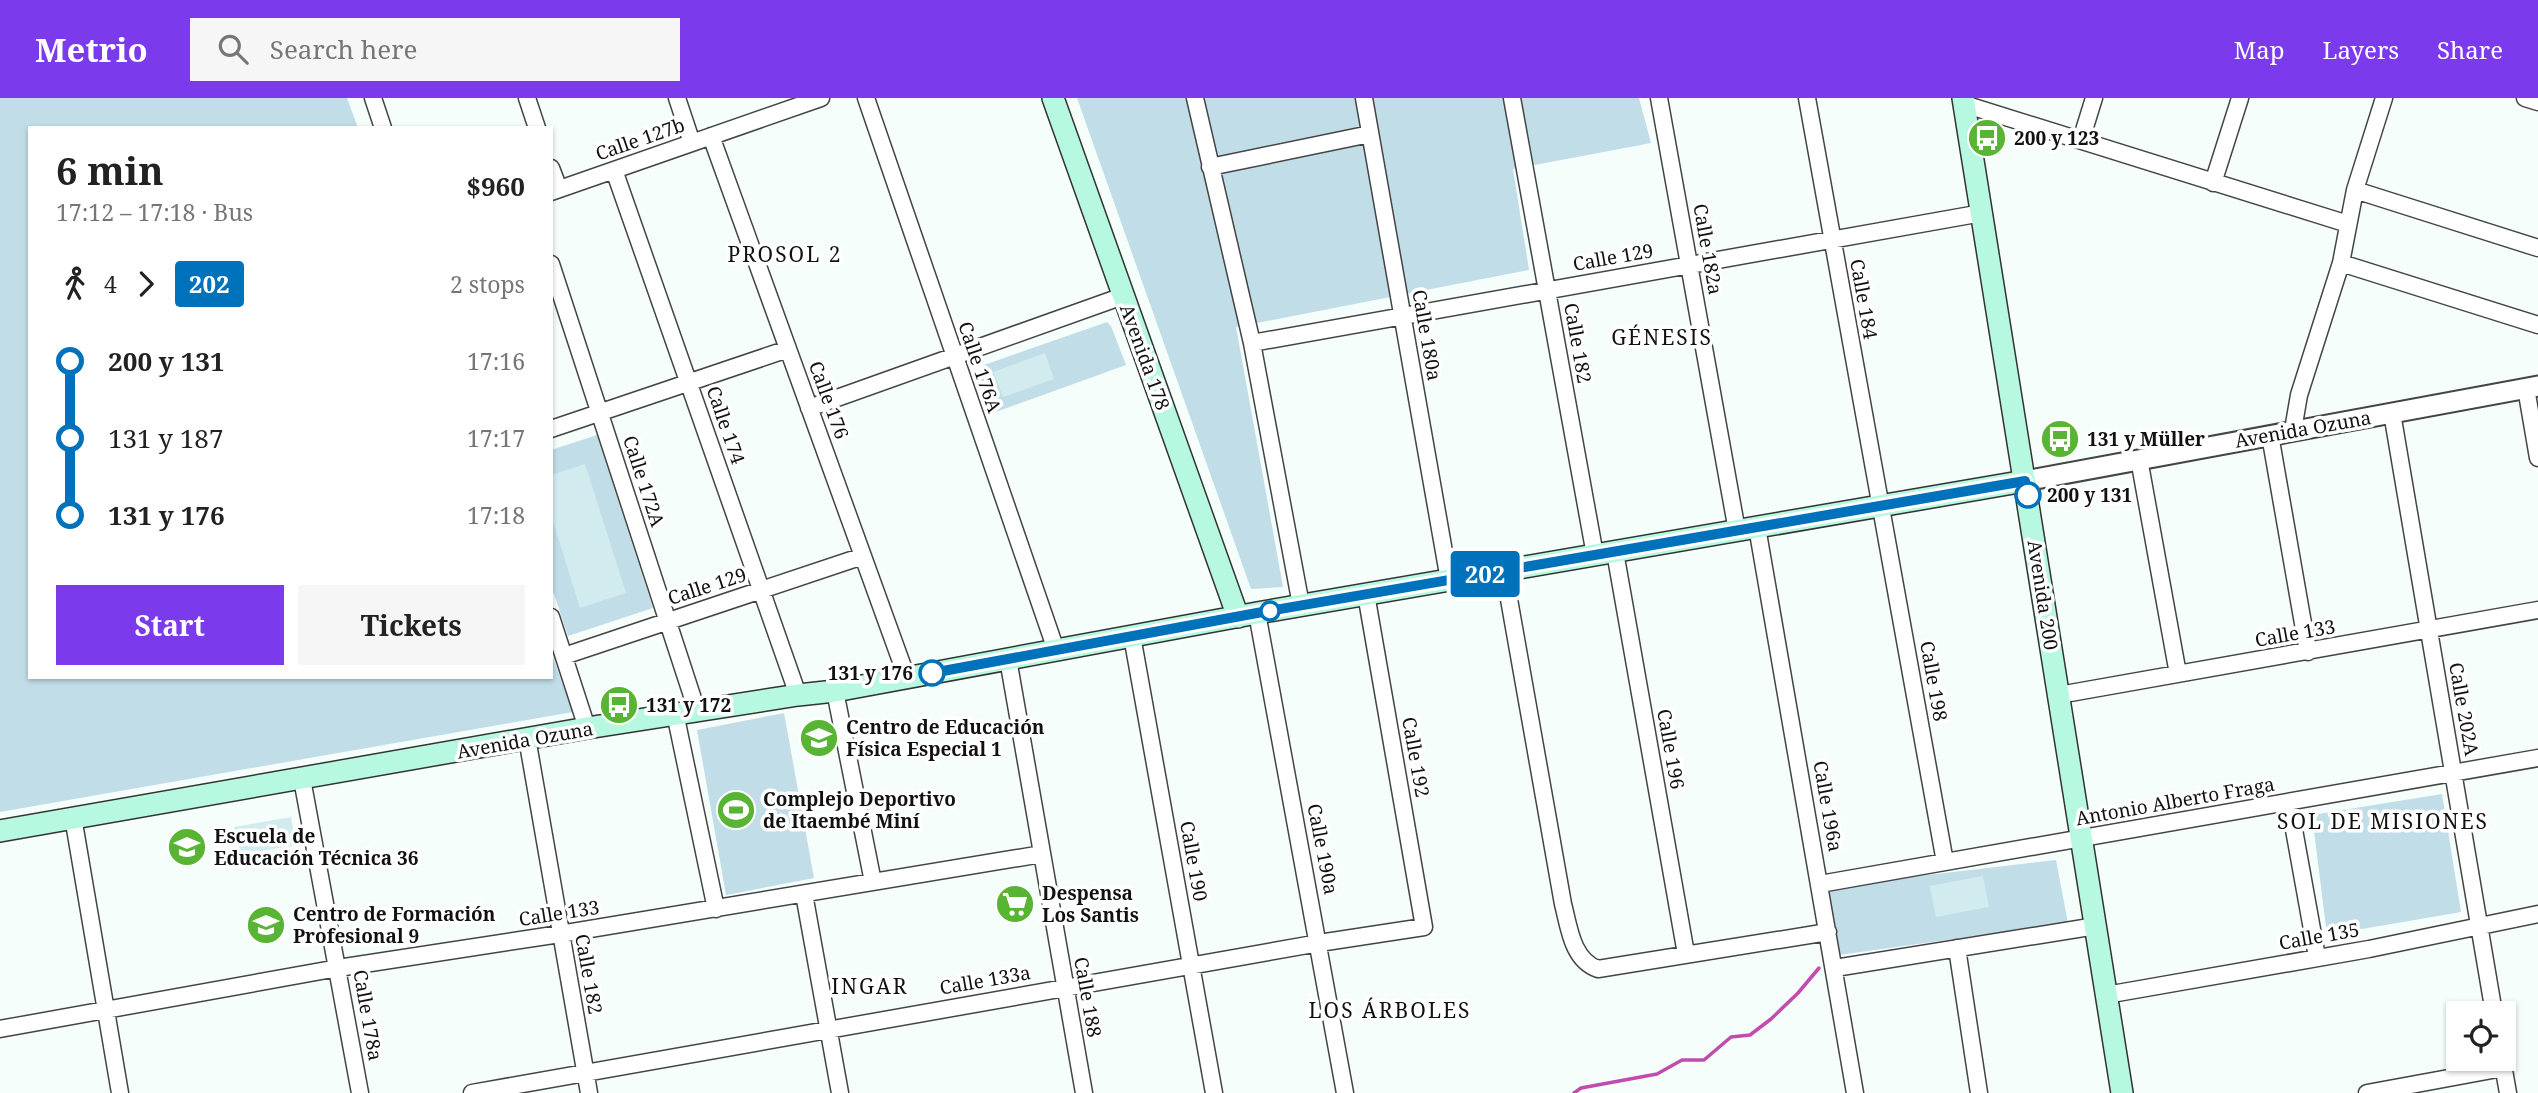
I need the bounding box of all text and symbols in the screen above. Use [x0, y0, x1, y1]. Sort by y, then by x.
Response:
search box [190, 18, 680, 81]
text: Metrio [35, 27, 148, 72]
icon: search [214, 30, 252, 68]
text: Search here [270, 31, 417, 67]
text: Map [2234, 33, 2285, 66]
text: Layers [2323, 33, 2399, 66]
text: Share [2437, 33, 2503, 66]
street label: Calle 127b [592, 112, 688, 166]
bus stop icon: 200 y 123 [1966, 117, 2008, 159]
place label: 200 y 123 [2014, 125, 2099, 151]
text: 6 min [56, 144, 164, 196]
text: $960 [466, 168, 525, 204]
text: 17:12 – 17:18 · Bus [56, 196, 253, 228]
street label: Calle 182a [1687, 202, 1729, 296]
street label: Calle 129 [1571, 237, 1655, 277]
district label: PROSOL 2 [728, 240, 842, 268]
street label: Calle 184 [1844, 257, 1884, 342]
icon: walk [56, 265, 94, 303]
icon: forward [127, 265, 165, 303]
text: 202 [189, 267, 230, 300]
text: 4 [104, 268, 117, 300]
text: 2 stops [450, 268, 525, 300]
street label: Calle 180a [1406, 288, 1448, 382]
street label: Avenida 178 [1114, 300, 1176, 414]
street label: Calle 182 [1558, 301, 1598, 385]
street label: Calle 176A [952, 318, 1008, 416]
district label: GÉNESIS [1611, 323, 1713, 351]
text: 200 y 131 [108, 343, 225, 379]
text: 17:16 [467, 345, 525, 377]
street label: Calle 176 [803, 357, 855, 443]
street label: Calle 174 [701, 382, 752, 468]
street label: Avenida Ozuna [2233, 404, 2373, 454]
bus stop icon: 131 y Müller [2039, 418, 2081, 460]
text: 131 y 187 [108, 420, 223, 456]
text: 17:17 [467, 422, 525, 454]
place label: 131 y Müller [2087, 426, 2205, 452]
street label: Calle 172A [617, 432, 671, 531]
marker: 200 y 131 [2015, 482, 2041, 508]
place label: 200 y 131 [2047, 482, 2132, 508]
text: 131 y 176 [108, 497, 225, 533]
text: 17:18 [467, 499, 525, 531]
street label: Avenida 200 [2021, 538, 2065, 652]
line badge: 202 [1445, 551, 1525, 597]
text: 202 [1465, 557, 1505, 590]
street label: Calle 129 [664, 561, 750, 611]
button: Start [56, 585, 284, 665]
button: Tickets [298, 585, 525, 665]
unlabelled marker [1260, 601, 1280, 621]
street label: Calle 133 [2253, 613, 2337, 653]
street label: Calle 198 [1914, 639, 1954, 723]
place label: 131 y 176 [828, 660, 913, 686]
marker: 131 y 176 [919, 660, 945, 686]
street label: Calle 202A [2443, 660, 2485, 758]
bus stop icon: 131 y 172 [598, 684, 640, 726]
place label: 131 y 172 [646, 692, 731, 718]
street label: Calle 196 [1651, 707, 1691, 791]
place label: Centro de Educación Física Especial 1 [846, 714, 1045, 762]
street label: Avenida Ozuna [455, 715, 595, 765]
street label: Calle 192 [1396, 715, 1436, 799]
school or university icon: Centro de Educación Física Especial 1 [798, 717, 840, 759]
street label: Calle 196a [1807, 759, 1849, 853]
street label: Antonio Alberto Fraga [2073, 771, 2277, 831]
place label: Complejo Deportivo de Itaembé Miní [763, 786, 956, 834]
sports icon: Complejo Deportivo de Itaembé Miní [715, 789, 757, 831]
street label: Calle 190a [1301, 801, 1345, 897]
district label: SOL DE MISIONES [2277, 807, 2489, 835]
street label: Calle 190 [1174, 819, 1214, 903]
place label: Escuela de Educación Técnica 36 [214, 823, 419, 871]
school or university icon: Escuela de Educación Técnica 36 [166, 826, 208, 868]
place label: Despensa Los Santis [1042, 880, 1139, 928]
supermarket icon: Despensa Los Santis [994, 883, 1036, 925]
street label: Calle 133 [517, 894, 601, 932]
place label: Centro de Formación Profesional 9 [293, 901, 496, 949]
school or university icon: Centro de Formación Profesional 9 [245, 904, 287, 946]
street label: Calle 135 [2277, 916, 2361, 956]
street label: Calle 182 [569, 932, 609, 1016]
street label: Calle 188 [1068, 955, 1108, 1039]
street label: Calle 133a [938, 959, 1032, 1001]
street label: Calle 178a [347, 968, 389, 1062]
district label: INGAR [831, 972, 909, 1000]
district label: LOS ÁRBOLES [1308, 996, 1472, 1024]
map controls [2446, 1001, 2516, 1071]
button: locate [2446, 1001, 2516, 1071]

